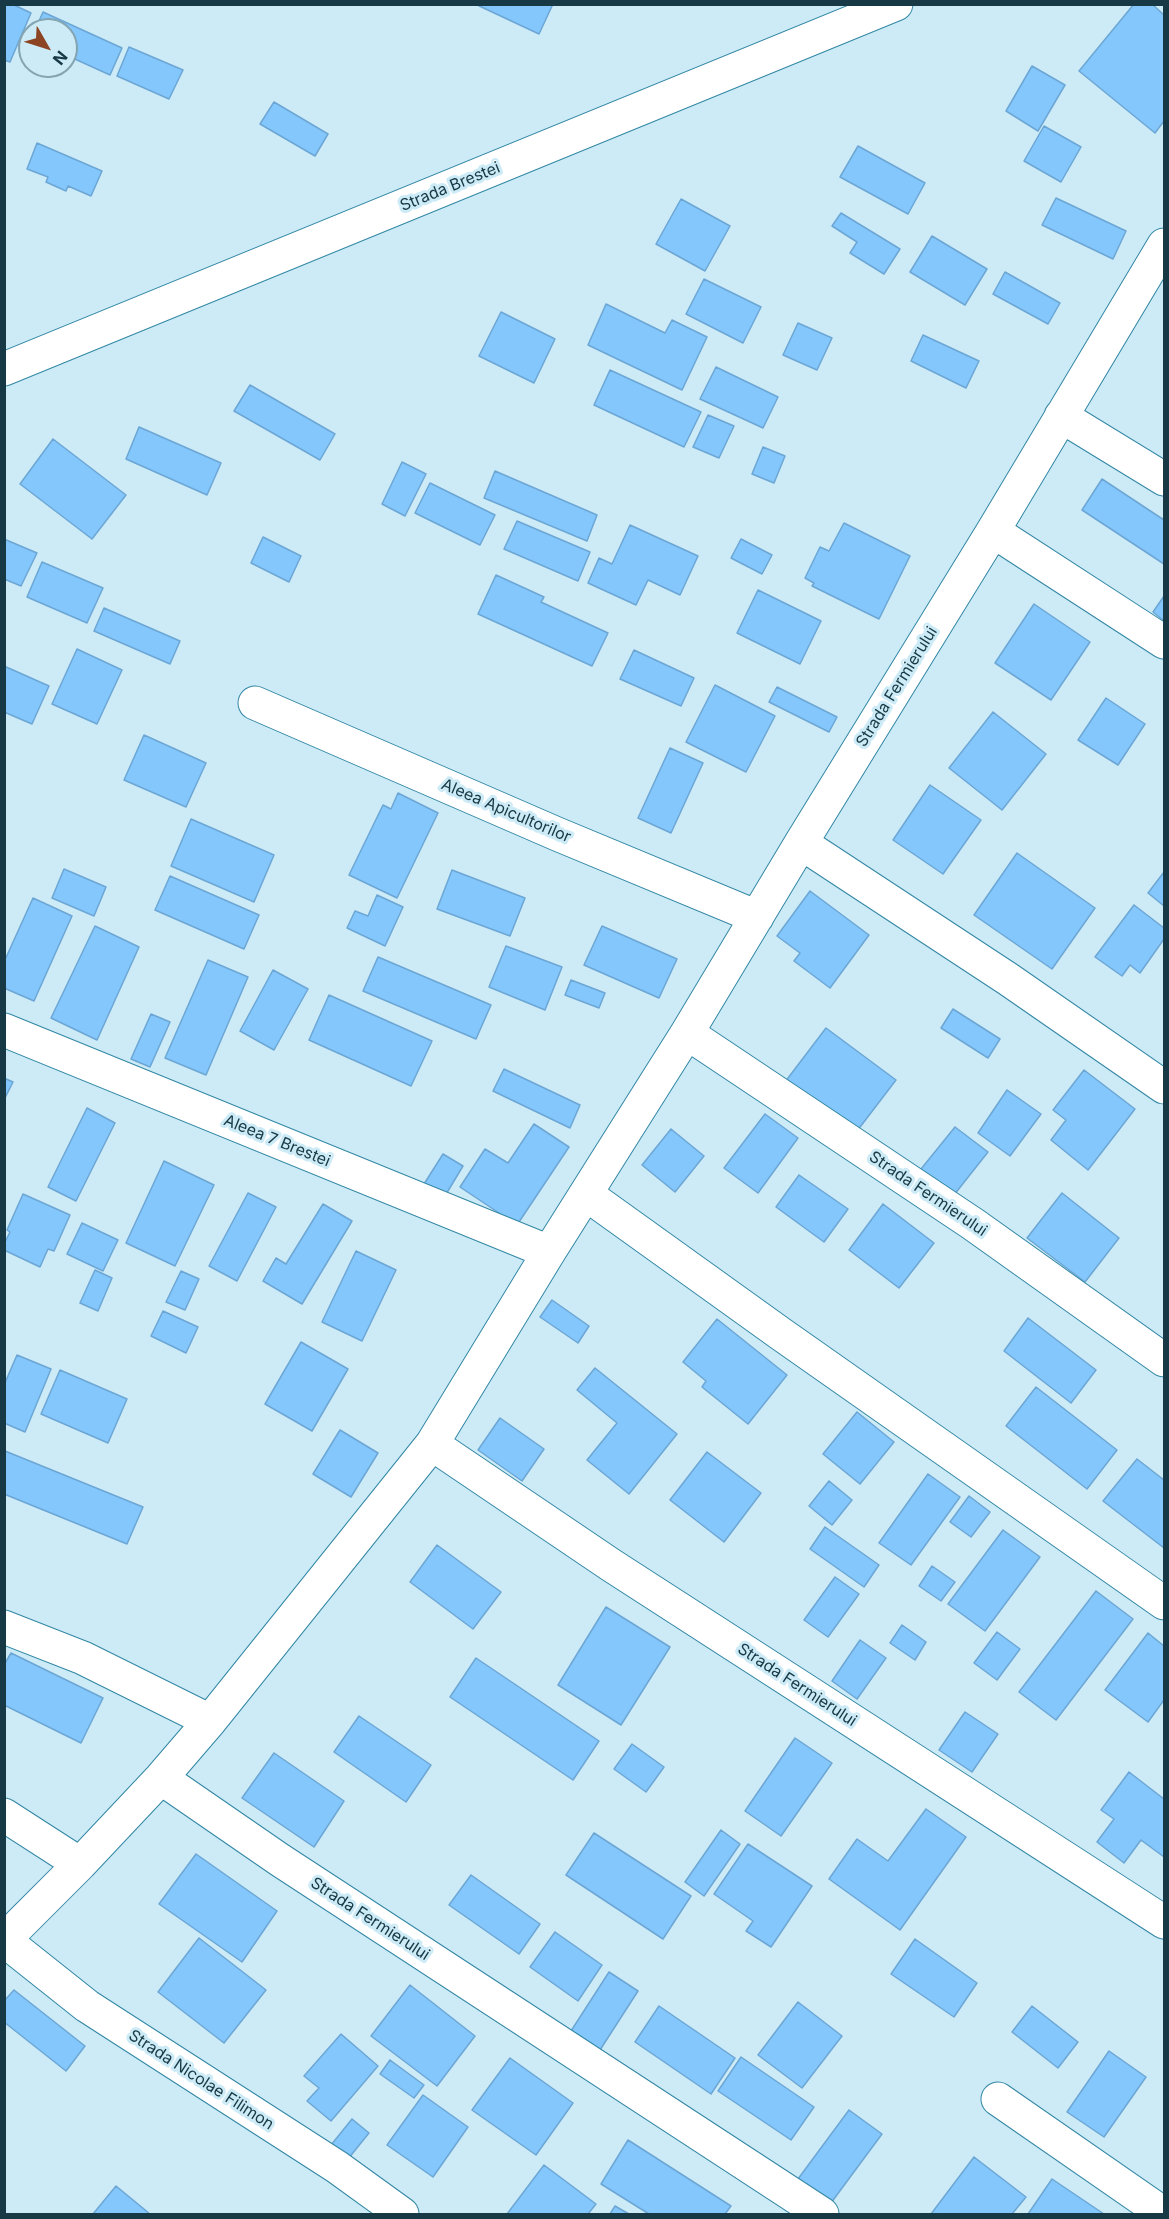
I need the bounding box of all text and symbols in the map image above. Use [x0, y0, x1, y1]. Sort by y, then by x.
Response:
north arrow [18, 18, 78, 78]
text: N [49, 47, 72, 69]
street label: Strada Brestei [397, 158, 503, 216]
street label: Strada Fermierului [852, 623, 942, 751]
street label: Aleea Apicultorilor [438, 775, 574, 847]
street label: Aleea 7 Brestei [221, 1111, 333, 1171]
street label: Strada Fermierului [865, 1147, 991, 1241]
street label: Strada Fermierului [734, 1639, 860, 1731]
street label: Strada Fermierului [307, 1873, 433, 1965]
street label: Strada Nicolae Filimon [125, 2026, 277, 2134]

